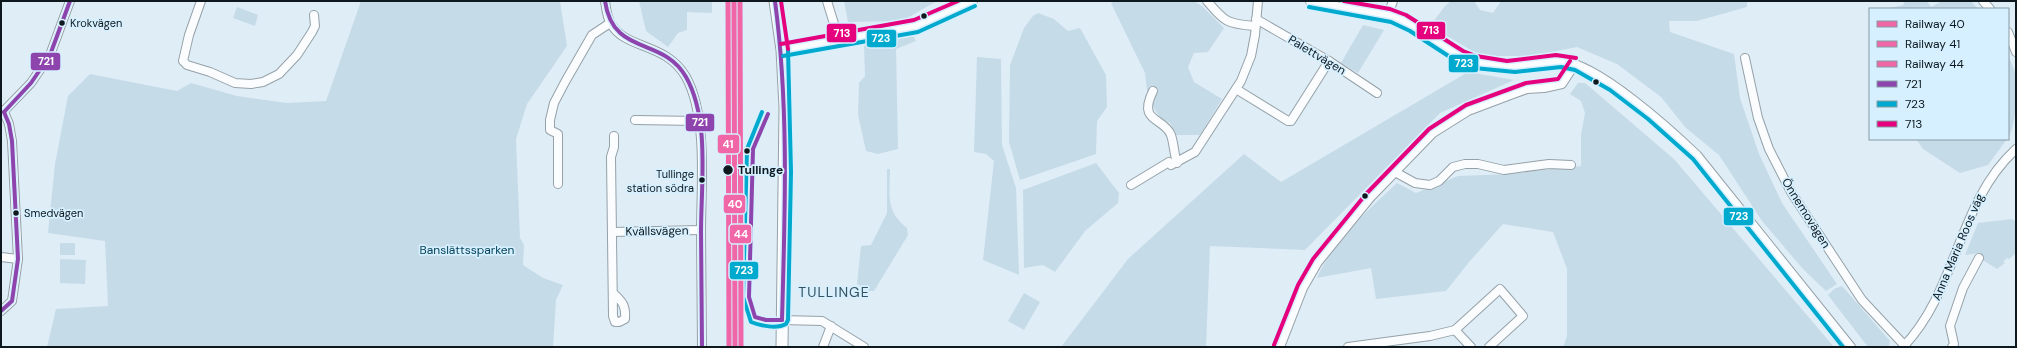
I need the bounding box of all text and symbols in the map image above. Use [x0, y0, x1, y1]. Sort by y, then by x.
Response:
legend [1869, 8, 2009, 140]
unlabelled marker [919, 11, 929, 21]
place label: Krokvägen [70, 16, 122, 30]
text: Railway 40 [1905, 16, 1965, 32]
marker: Krokvägen [57, 18, 67, 28]
line badge: 713 [1416, 21, 1446, 40]
line badge: 713 [826, 23, 857, 43]
text: 713 [1423, 23, 1439, 37]
text: 713 [834, 26, 850, 40]
line badge: 723 [866, 29, 897, 48]
text: 723 [872, 31, 890, 45]
street label: Palettvägen [1285, 32, 1349, 79]
text: Railway 41 [1905, 36, 1960, 52]
line badge: 721 [30, 52, 61, 71]
text: 721 [38, 54, 54, 68]
line badge: 723 [1448, 54, 1479, 73]
text: 723 [1455, 56, 1473, 70]
text: Railway 44 [1905, 56, 1964, 72]
text: 721 [1905, 76, 1922, 92]
unlabelled marker [1591, 77, 1601, 87]
text: 723 [1905, 96, 1925, 112]
line badge: 721 [685, 113, 715, 132]
text: 721 [692, 115, 708, 129]
text: 713 [1905, 116, 1922, 132]
line badge: 41 [717, 134, 740, 154]
text: 41 [722, 137, 734, 151]
unlabelled marker [742, 146, 752, 156]
place label: Tullinge [738, 162, 783, 178]
marker: Tullinge [721, 163, 735, 177]
place label: Tullinge station södra [627, 167, 694, 195]
marker: Tullinge station södra [697, 175, 707, 185]
street label: Önnemovägen [1778, 175, 1834, 251]
unlabelled marker [1360, 191, 1370, 201]
street label: Anna Maria Roos väg [1928, 191, 1988, 303]
line badge: 40 [723, 194, 746, 214]
text: 40 [728, 197, 743, 211]
place label: Smedvägen [24, 206, 83, 220]
line badge: 723 [1723, 207, 1754, 226]
marker: Smedvägen [11, 208, 21, 218]
text: 723 [1730, 209, 1748, 223]
street label: Kvällsvägen [625, 222, 689, 240]
line badge: 44 [729, 224, 752, 244]
text: 44 [734, 227, 748, 241]
park label: Banslättssparken [420, 242, 515, 258]
line badge: 723 [729, 261, 759, 280]
text: 723 [735, 263, 753, 277]
district label: TULLINGE [798, 283, 870, 301]

